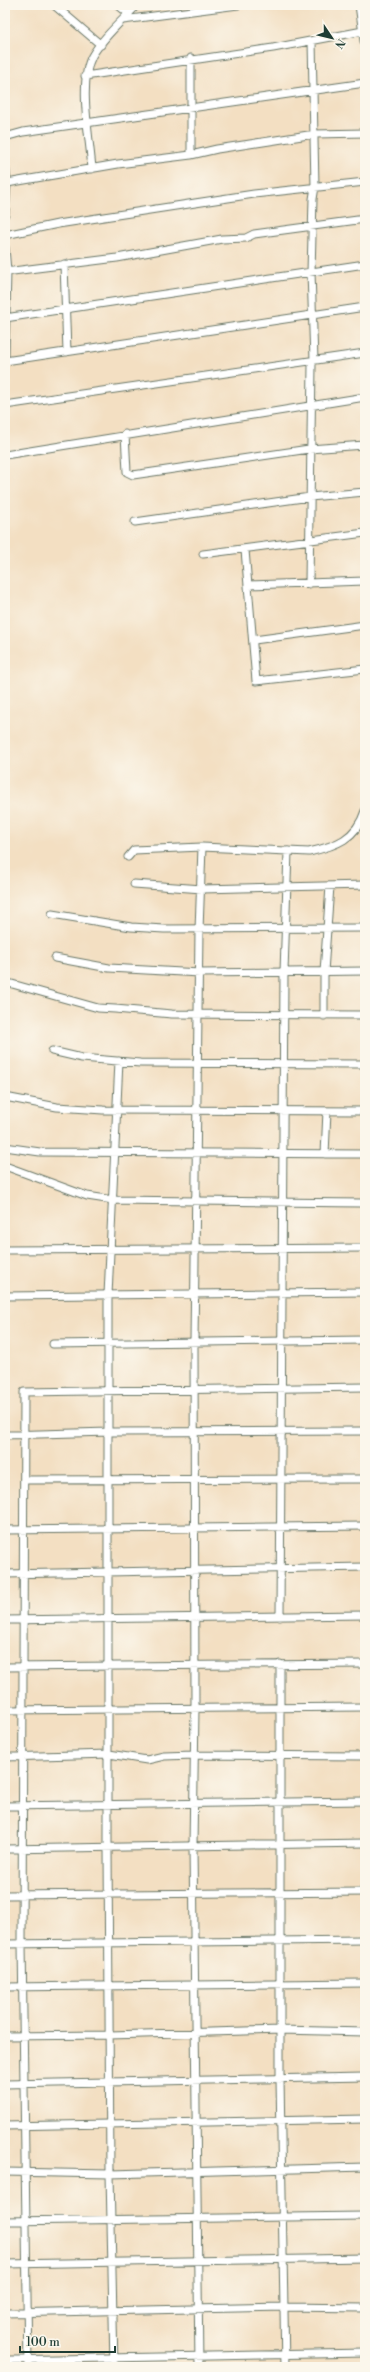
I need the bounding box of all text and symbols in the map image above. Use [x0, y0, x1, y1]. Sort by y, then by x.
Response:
north arrow [312, 18, 352, 58]
text: N [331, 36, 348, 51]
scale bar [20, 2328, 115, 2354]
text: 100 m [26, 2335, 60, 2350]

